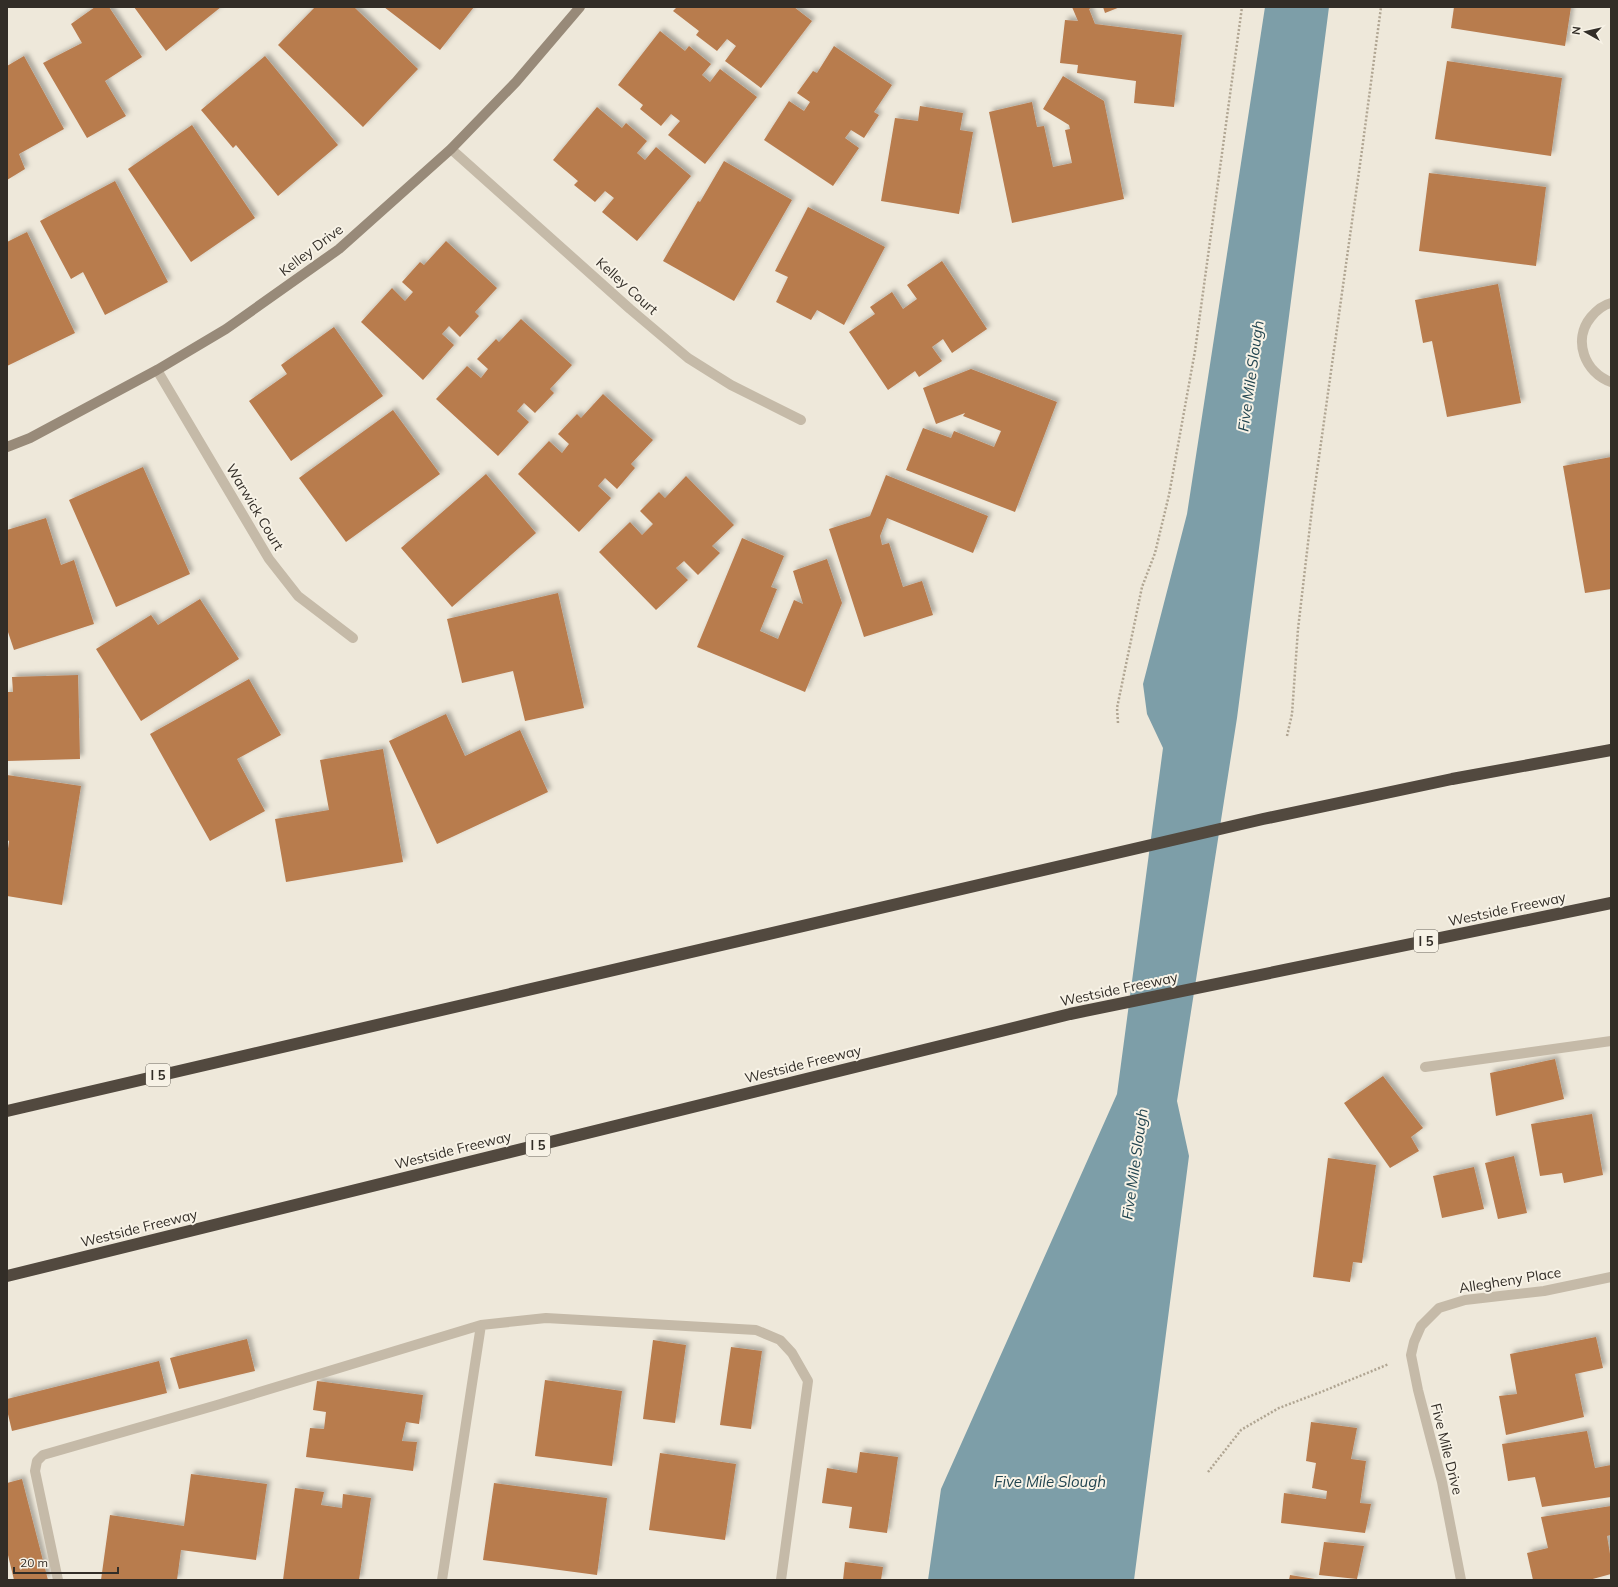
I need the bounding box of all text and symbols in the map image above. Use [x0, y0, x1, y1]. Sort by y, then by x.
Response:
north arrow [1566, 12, 1606, 52]
text: N [1569, 26, 1584, 36]
street label: Kelley Drive [275, 220, 347, 280]
street label: Kelley Court [592, 254, 662, 319]
water label: Five Mile Slough [1233, 319, 1268, 433]
street label: Warwick Court [222, 461, 288, 553]
street label: Westside Freeway [1447, 888, 1568, 930]
road number: I 5 [1414, 930, 1438, 952]
street label: Westside Freeway [1059, 968, 1180, 1010]
street label: Westside Freeway [743, 1041, 864, 1087]
road number: I 5 [146, 1064, 170, 1086]
water label: Five Mile Slough [1117, 1107, 1152, 1221]
street label: Westside Freeway [393, 1127, 514, 1173]
road number: I 5 [526, 1134, 550, 1156]
street label: Westside Freeway [79, 1205, 200, 1251]
street label: Allegheny Place [1458, 1263, 1562, 1297]
street label: Five Mile Drive [1427, 1401, 1467, 1497]
water label: Five Mile Slough [994, 1472, 1106, 1491]
scale bar [14, 1549, 118, 1575]
text: 20 m [20, 1555, 48, 1570]

